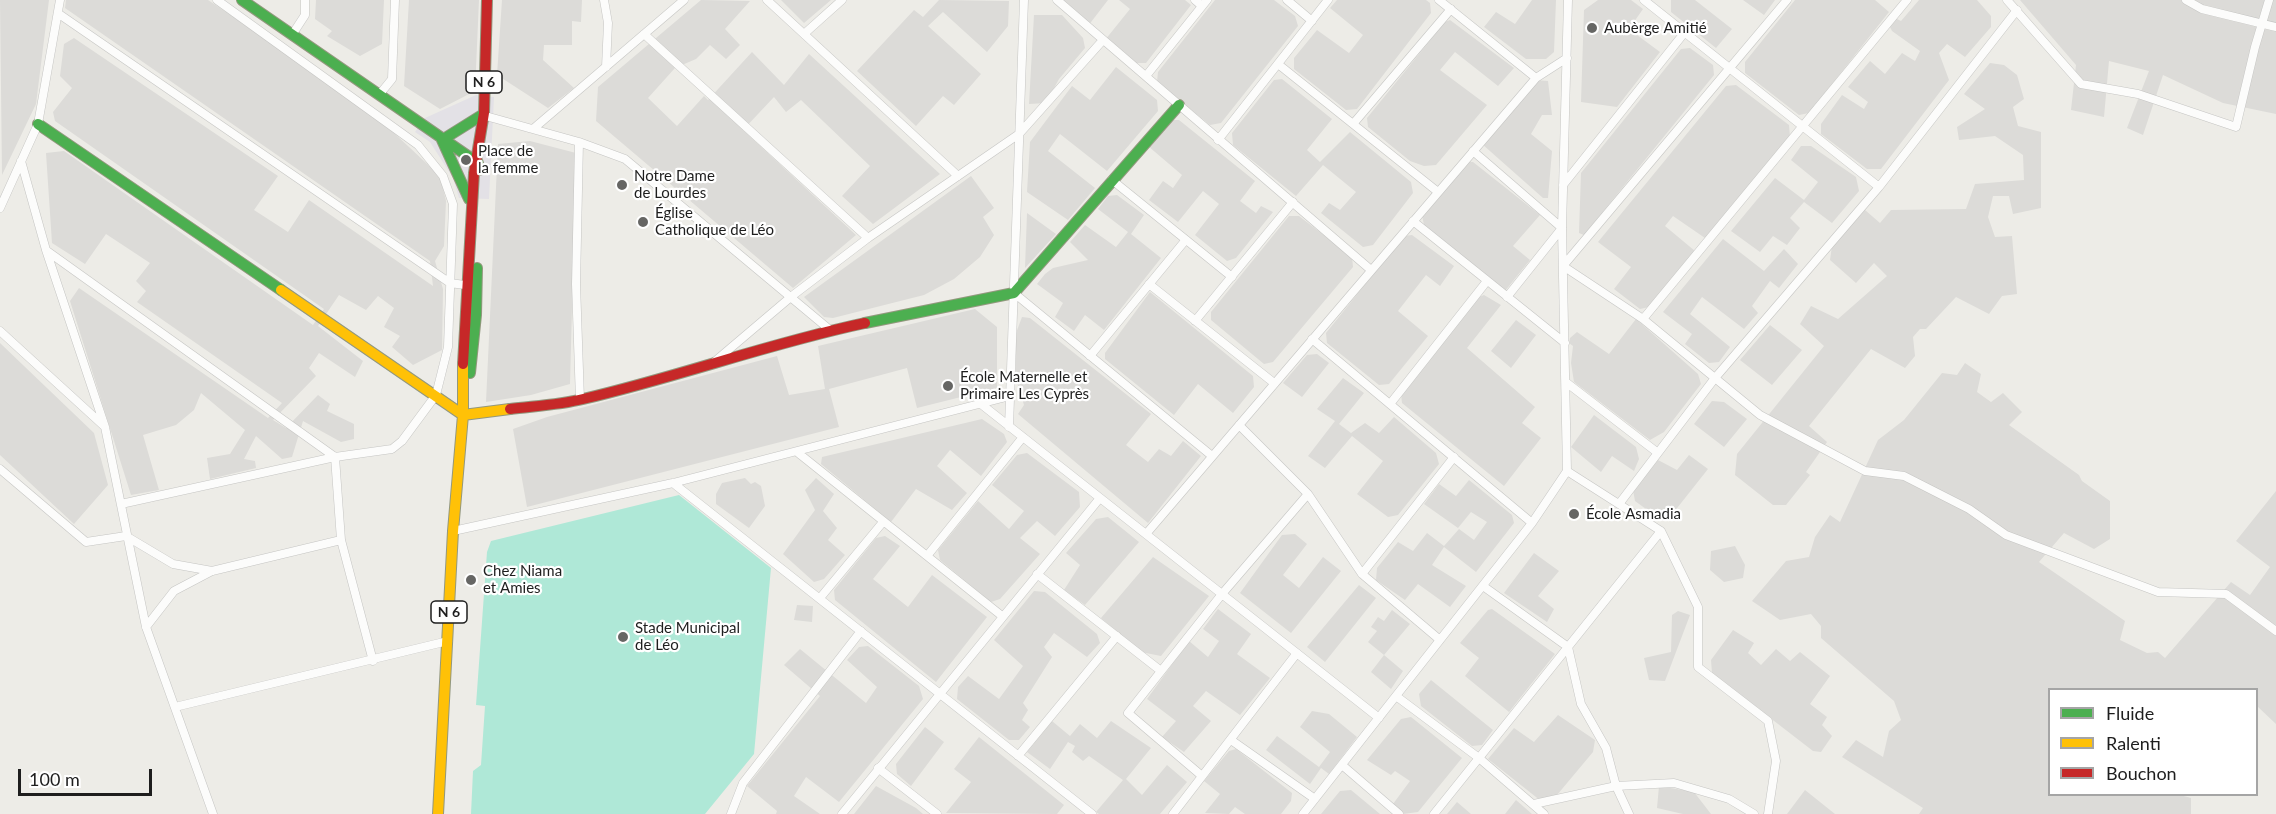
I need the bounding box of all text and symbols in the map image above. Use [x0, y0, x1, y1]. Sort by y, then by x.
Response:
place label: Aubèrge Amitié [1604, 19, 1707, 37]
marker: Aubèrge Amitié [1585, 21, 1599, 35]
road number: N 6 [466, 71, 502, 93]
place label: Place de la femme [478, 142, 538, 177]
marker: Place de la femme [459, 153, 473, 167]
place label: Notre Dame de Lourdes [634, 167, 715, 202]
marker: Notre Dame de Lourdes [615, 178, 629, 192]
place label: Église Catholique de Léo [655, 204, 774, 239]
marker: Église Catholique de Léo [636, 215, 650, 229]
place label: École Maternelle et Primaire Les Cyprès [960, 368, 1089, 403]
marker: École Maternelle et Primaire Les Cyprès [941, 379, 955, 393]
place label: École Asmadia [1586, 505, 1681, 523]
marker: École Asmadia [1567, 507, 1581, 521]
place label: Chez Niama et Amies [483, 562, 562, 597]
marker: Chez Niama et Amies [464, 573, 478, 587]
road number: N 6 [431, 601, 467, 623]
place label: Stade Municipal de Léo [635, 619, 740, 654]
marker: Stade Municipal de Léo [616, 630, 630, 644]
legend [2048, 688, 2258, 796]
text: Fluide [2106, 702, 2154, 724]
text: Ralenti [2106, 732, 2161, 754]
scale bar [21, 757, 154, 795]
text: Bouchon [2106, 762, 2177, 784]
text: 100 m [29, 768, 80, 790]

